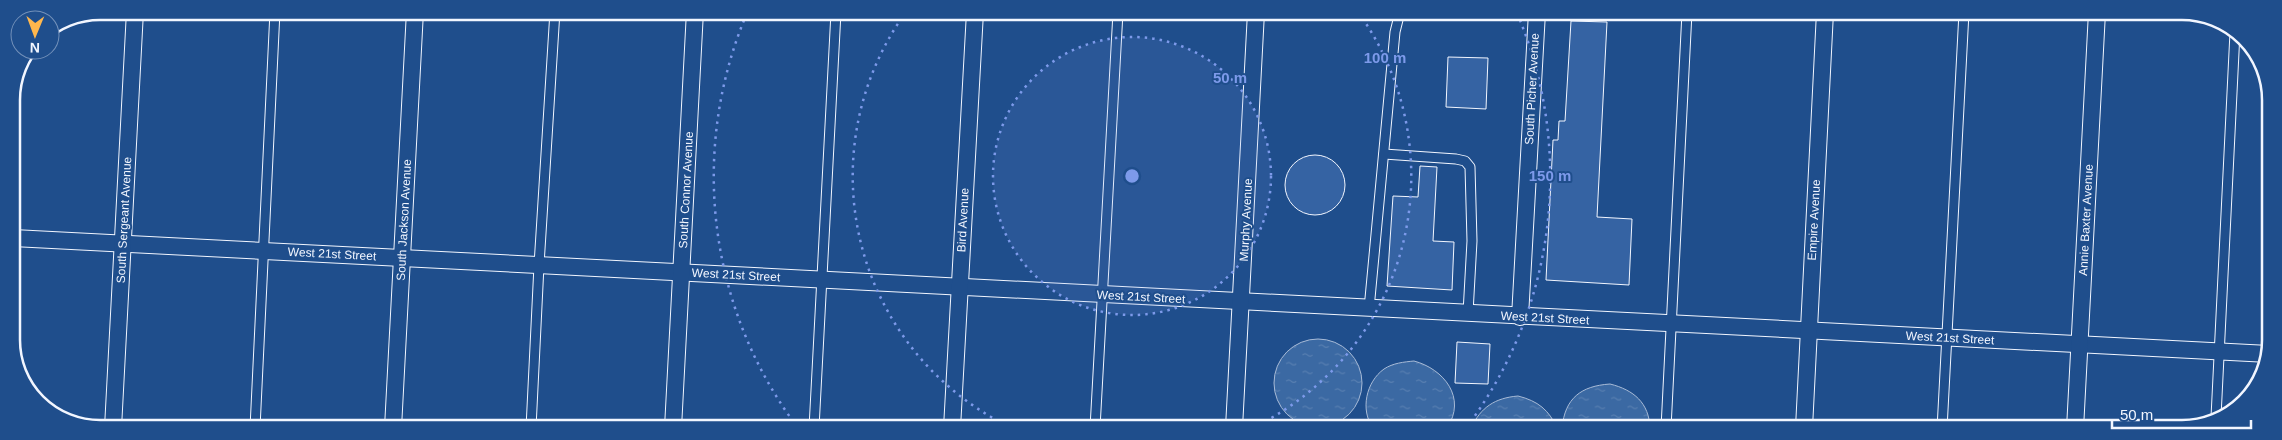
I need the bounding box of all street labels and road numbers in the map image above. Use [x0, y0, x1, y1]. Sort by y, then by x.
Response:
street label: South Picher Avenue [1522, 32, 1542, 145]
street label: South Connor Avenue [676, 131, 696, 249]
street label: South Sergeant Avenue [114, 156, 134, 284]
street label: South Jackson Avenue [394, 158, 414, 281]
street label: Annie Baxter Avenue [2076, 163, 2096, 276]
street label: Murphy Avenue [1237, 178, 1255, 262]
street label: Empire Avenue [1805, 179, 1823, 261]
street label: Bird Avenue [954, 187, 972, 253]
street label: West 21st Street [287, 245, 377, 263]
street label: West 21st Street [691, 266, 781, 284]
street label: West 21st Street [1096, 288, 1186, 306]
street label: West 21st Street [1500, 309, 1590, 327]
street label: West 21st Street [1905, 329, 1995, 347]

